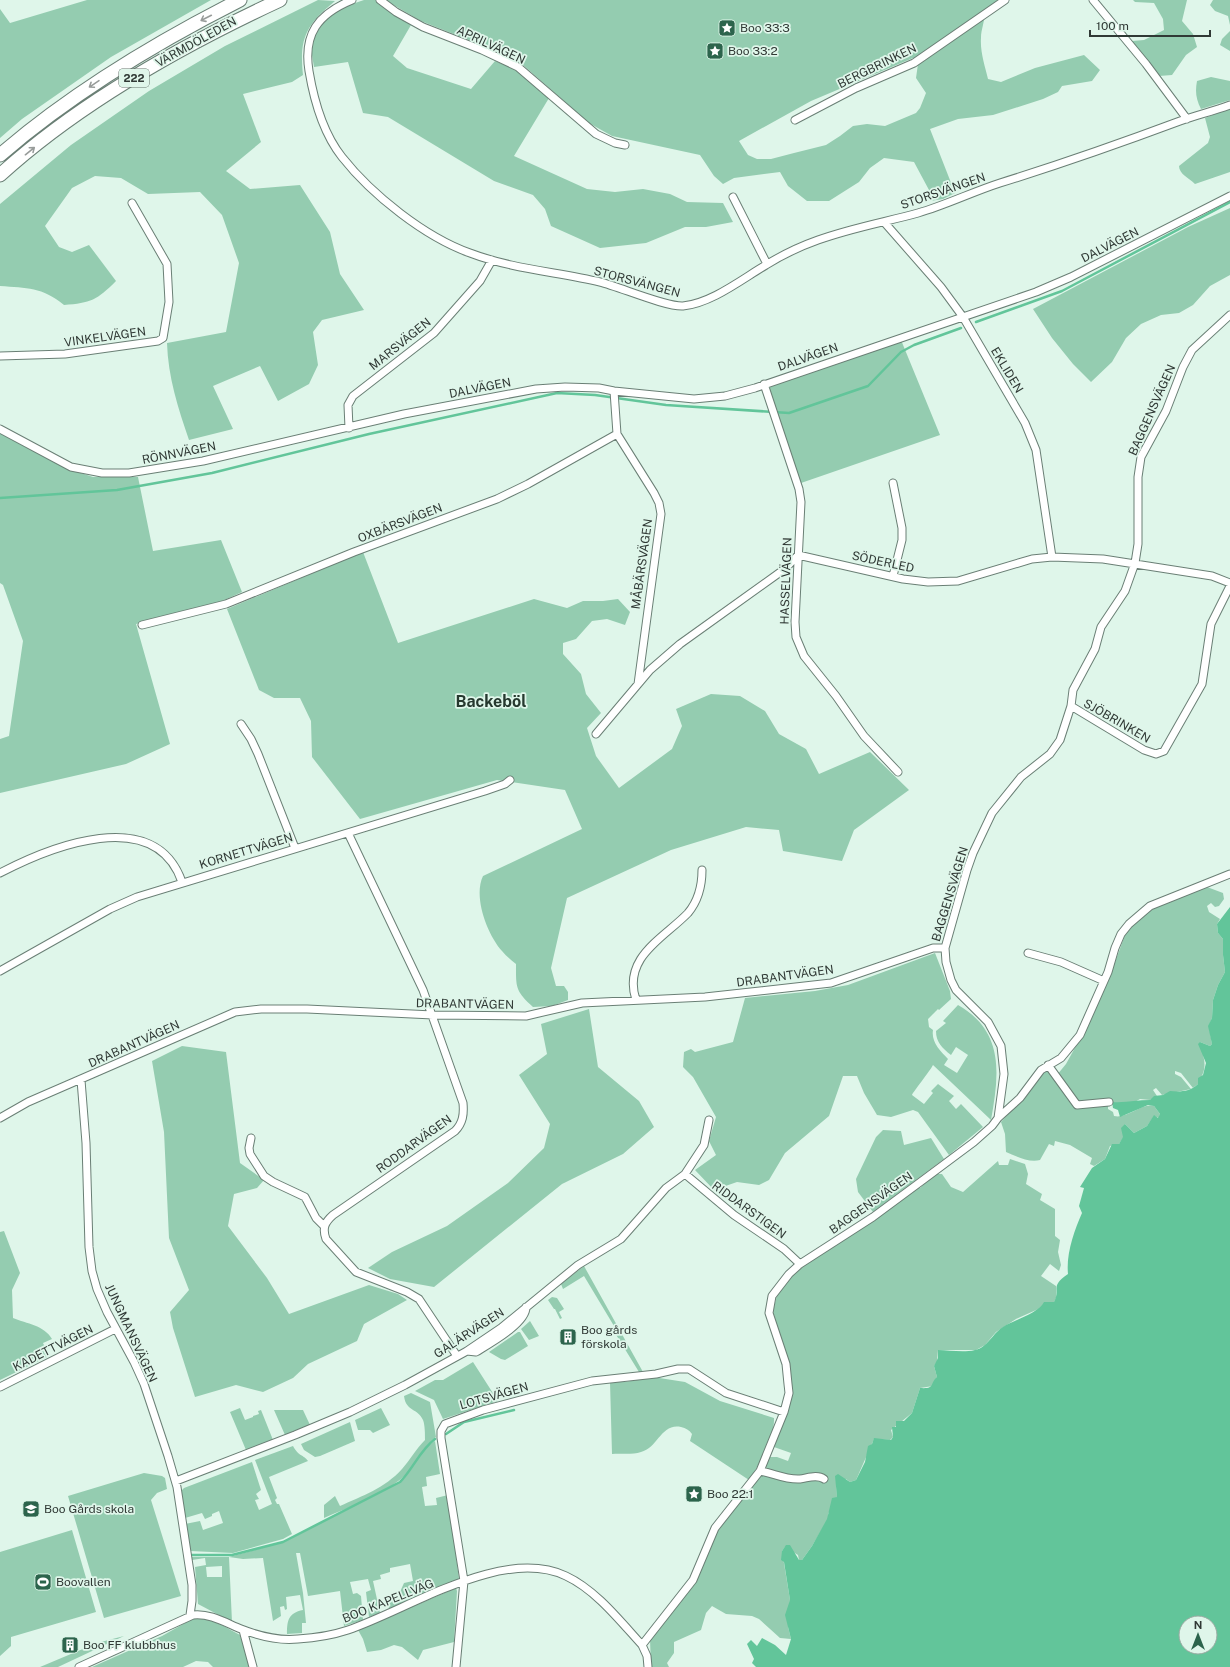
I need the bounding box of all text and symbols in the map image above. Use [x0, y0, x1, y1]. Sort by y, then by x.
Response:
scale bar [1090, 12, 1210, 38]
street label: VÄRMDÖLEDEN [153, 14, 239, 70]
one-way arrow [200, 14, 212, 22]
place icon: Boo 33:3 [717, 18, 737, 38]
text: 100 m [1096, 19, 1129, 33]
place label: Boo 33:3 [740, 21, 790, 35]
street label: APRILVÄGEN [455, 23, 527, 67]
place icon: Boo 33:2 [705, 41, 725, 61]
street label: BERGBRINKEN [835, 41, 919, 91]
place label: Boo 33:2 [728, 44, 778, 58]
road number: 222 [119, 69, 149, 87]
one-way arrow [88, 80, 99, 88]
one-way arrow [25, 146, 36, 155]
street label: STORSVÄNGEN [899, 170, 987, 212]
street label: DALVÄGEN [1079, 225, 1141, 265]
street label: STORSVÄNGEN [592, 264, 682, 300]
street label: MARSVÄGEN [366, 315, 434, 373]
street label: VINKELVÄGEN [63, 324, 147, 350]
street label: DALVÄGEN [776, 340, 840, 374]
street label: EKLIDEN [988, 345, 1026, 395]
street label: BAGGENSVÄGEN [1126, 362, 1178, 458]
street label: DALVÄGEN [448, 375, 512, 401]
street label: RÖNNVÄGEN [141, 439, 217, 467]
street label: OXBÄRSVÄGEN [356, 500, 444, 546]
street label: MÅBÄRSVÄGEN [629, 518, 655, 610]
street label: HASSELVÄGEN [777, 537, 795, 625]
street label: SÖDERLED [851, 549, 915, 575]
district label: Backeböl [456, 692, 527, 711]
street label: SJÖBRINKEN [1081, 696, 1153, 746]
street label: KORNETTVÄGEN [198, 830, 294, 872]
street label: BAGGENSVÄGEN [929, 845, 971, 943]
street label: DRABANTVÄGEN [735, 962, 835, 990]
street label: DRABANTVÄGEN [416, 996, 514, 1012]
street label: DRABANTVÄGEN [86, 1018, 182, 1070]
street label: RODDARVÄGEN [374, 1112, 454, 1176]
street label: BAGGENSVÄGEN [827, 1169, 915, 1237]
street label: RIDDARSTIGEN [709, 1178, 789, 1242]
street label: JUNGMANSVÄGEN [102, 1282, 160, 1384]
street label: GALÄRVÄGEN [431, 1305, 507, 1361]
street label: KADETTVÄGEN [11, 1322, 95, 1374]
place label: Boo gårds förskola [581, 1323, 637, 1351]
building icon: Boo gårds förskola [558, 1327, 578, 1347]
street label: LOTSVÄGEN [458, 1380, 530, 1412]
place icon: Boo 22:1 [684, 1484, 704, 1504]
place label: Boo 22:1 [707, 1487, 753, 1501]
school or university icon: Boo Gårds skola [21, 1499, 41, 1519]
place label: Boo Gårds skola [44, 1502, 134, 1516]
sports icon: Boovallen [33, 1572, 53, 1592]
place label: Boovallen [56, 1575, 111, 1589]
street label: BOO KAPELLVÄG [340, 1576, 436, 1626]
north arrow [1178, 1615, 1218, 1655]
text: N [1194, 1619, 1202, 1631]
building icon: Boo FF klubbhus [60, 1635, 80, 1655]
place label: Boo FF klubbhus [83, 1638, 176, 1652]

